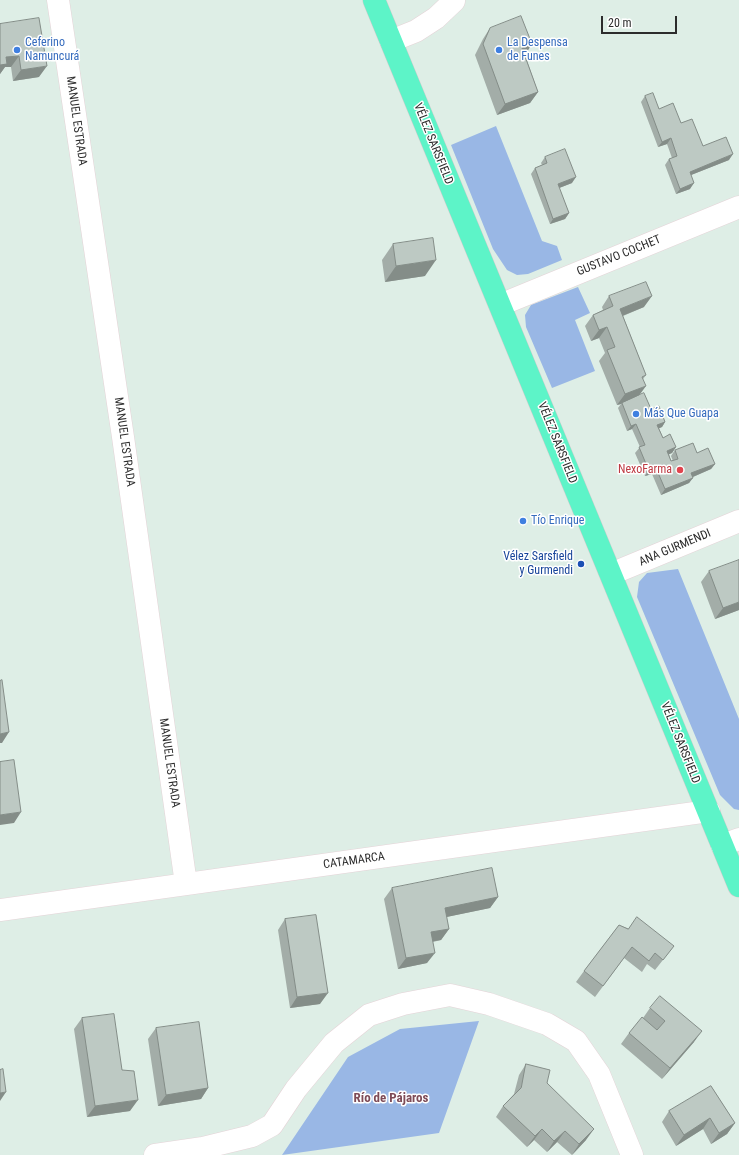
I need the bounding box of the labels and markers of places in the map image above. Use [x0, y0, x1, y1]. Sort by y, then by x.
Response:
place label: Ceferino Namuncurá [25, 36, 79, 64]
place label: La Despensa de Funes [507, 36, 568, 64]
marker: Ceferino Namuncurá [12, 45, 22, 55]
marker: La Despensa de Funes [494, 45, 504, 55]
place label: Más Que Guapa [644, 407, 719, 421]
marker: Más Que Guapa [631, 409, 641, 419]
place label: NexoFarma [618, 463, 672, 477]
marker: NexoFarma [675, 465, 685, 475]
place label: Tío Enrique [531, 514, 584, 528]
marker: Tío Enrique [518, 516, 528, 526]
place label: Vélez Sarsfield y Gurmendi [503, 550, 573, 578]
marker: Vélez Sarsfield y Gurmendi [576, 559, 586, 569]

